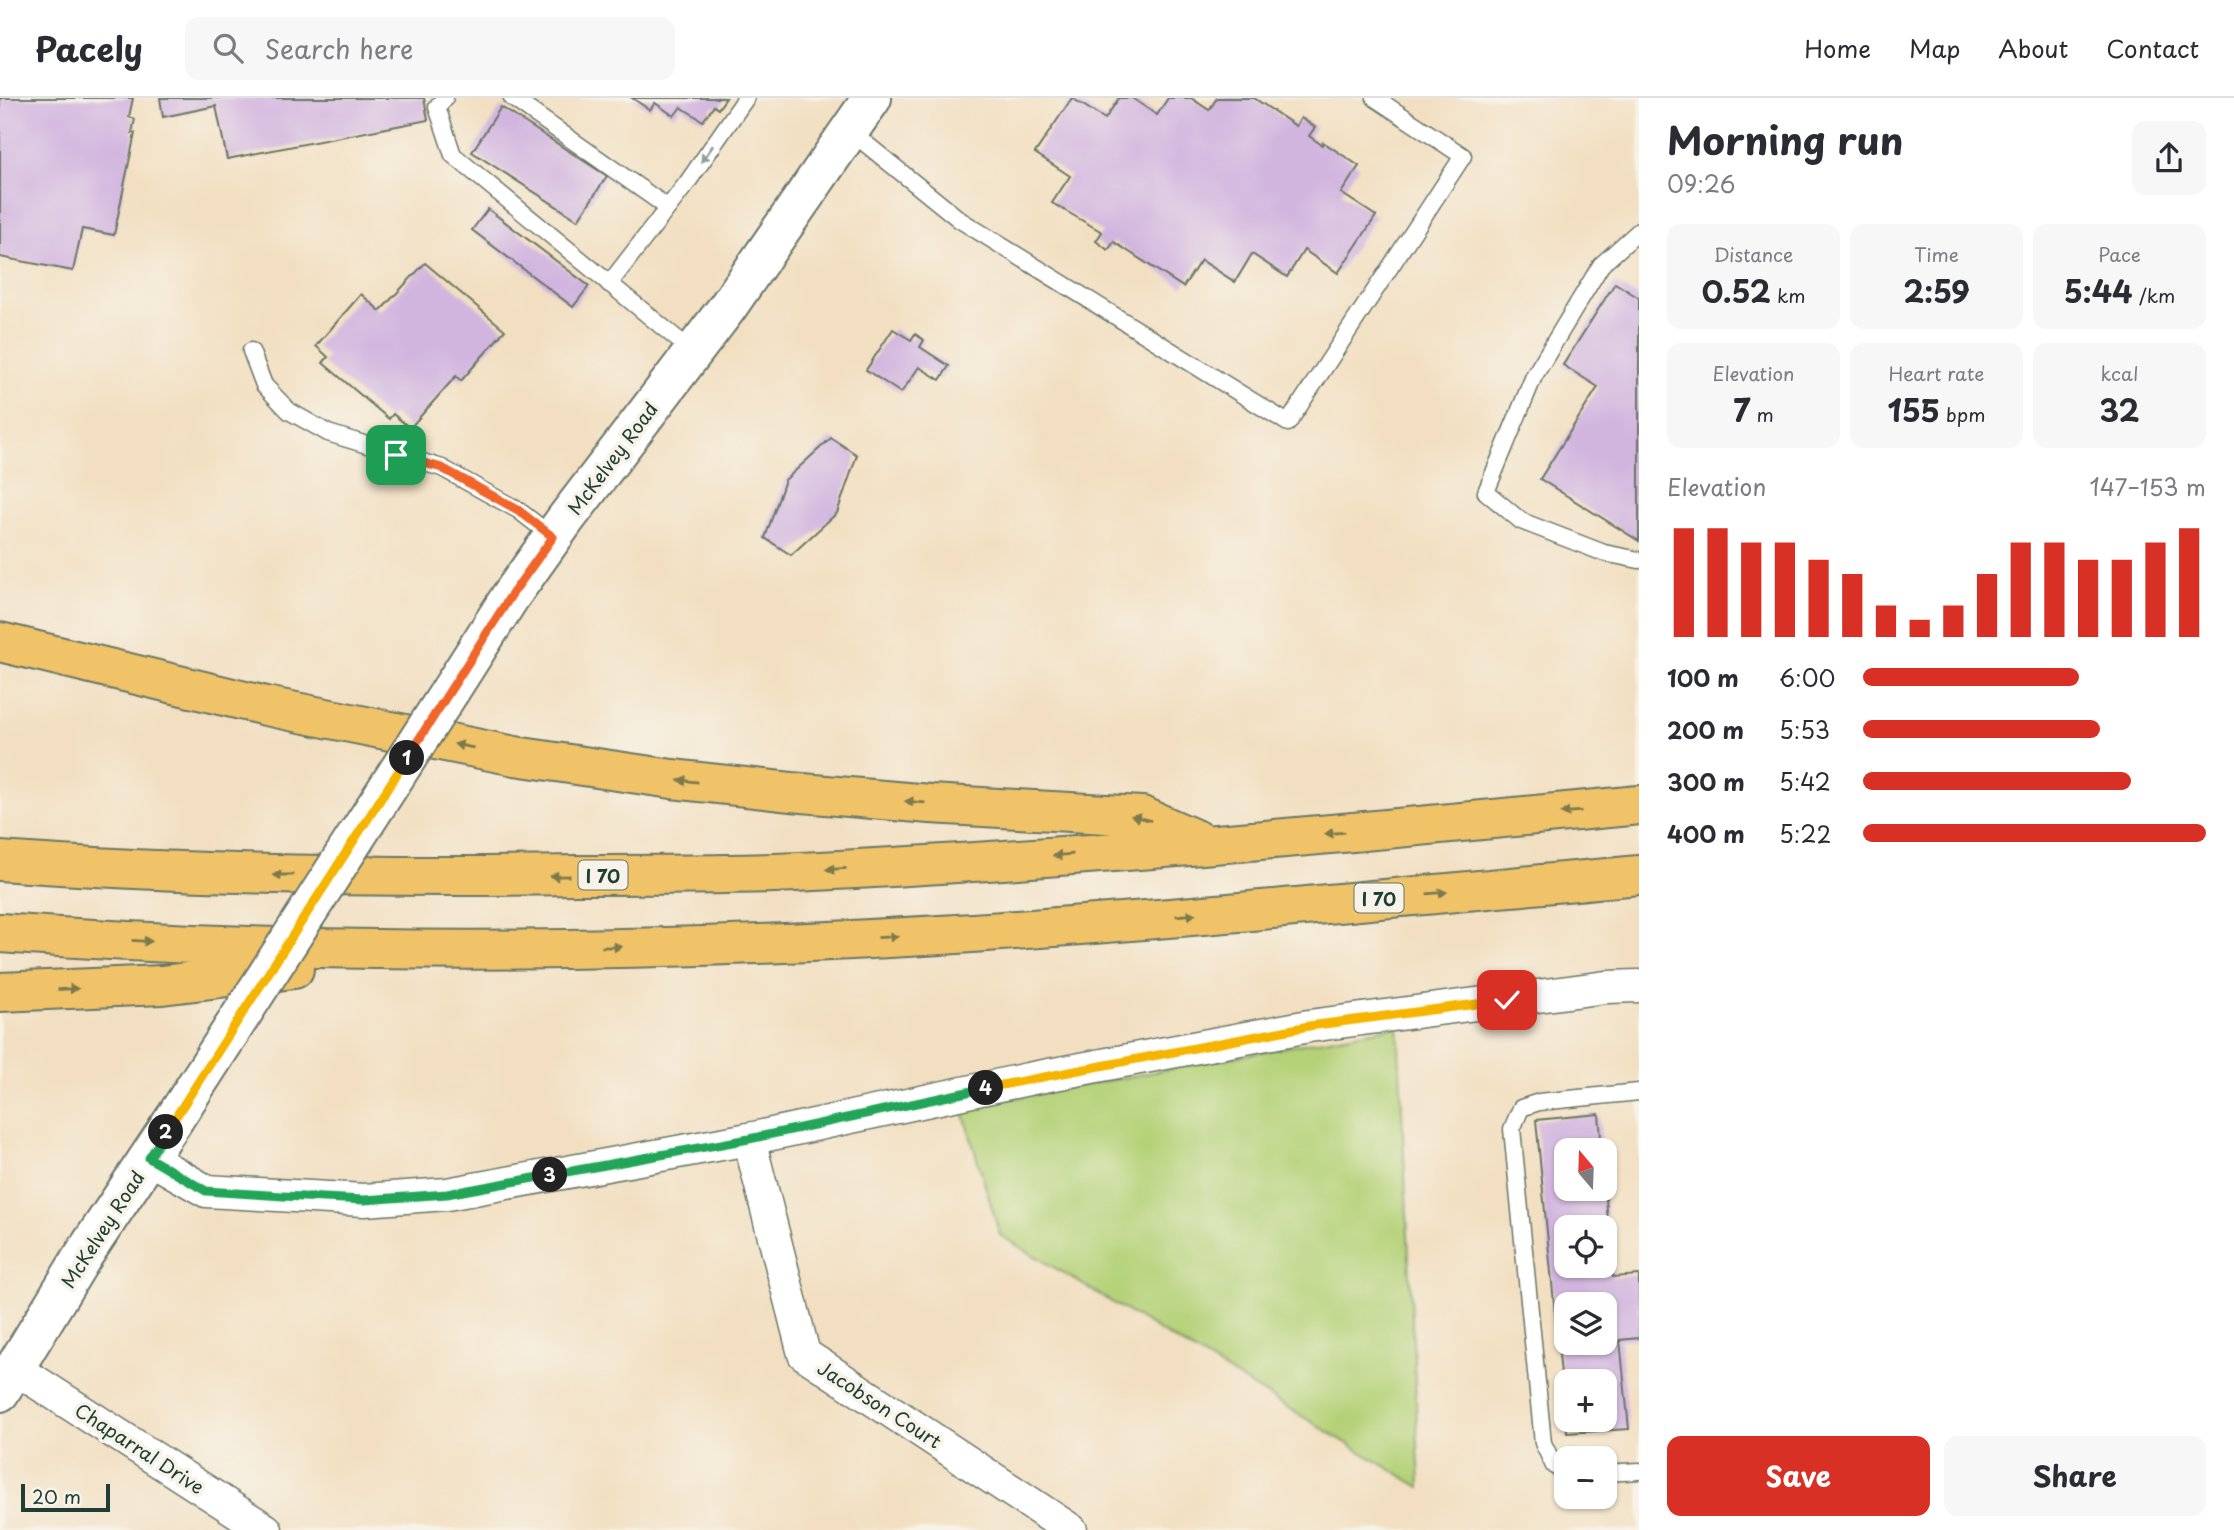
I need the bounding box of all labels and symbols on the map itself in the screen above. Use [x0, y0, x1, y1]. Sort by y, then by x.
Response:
one-way arrow [700, 145, 714, 163]
street label: McKelvey Road [560, 396, 664, 520]
pin [366, 425, 426, 485]
pin: 1 [390, 740, 424, 776]
one-way arrow [453, 740, 475, 751]
one-way arrow [677, 775, 699, 786]
one-way arrow [904, 796, 926, 807]
one-way arrow [1560, 807, 1582, 818]
one-way arrow [1130, 812, 1152, 823]
one-way arrow [1324, 828, 1346, 839]
one-way arrow [1052, 850, 1074, 861]
road number: I 70 [578, 860, 628, 890]
one-way arrow [825, 864, 847, 875]
one-way arrow [272, 869, 294, 881]
one-way arrow [549, 870, 571, 881]
road number: I 70 [1354, 884, 1404, 912]
one-way arrow [1427, 887, 1449, 898]
one-way arrow [1176, 909, 1198, 920]
one-way arrow [877, 932, 899, 943]
one-way arrow [131, 936, 153, 947]
one-way arrow [601, 941, 623, 953]
pin [1477, 970, 1537, 1030]
one-way arrow [57, 983, 79, 994]
pin: 4 [968, 1070, 1004, 1105]
pin: 2 [148, 1114, 184, 1150]
north arrow [1554, 1138, 1617, 1200]
pin: 3 [532, 1158, 568, 1192]
street label: McKelvey Road [53, 1165, 151, 1293]
street label: Jacobson Court [813, 1353, 948, 1455]
street label: Chaparral Drive [70, 1396, 210, 1500]
scale bar [21, 1481, 110, 1513]

